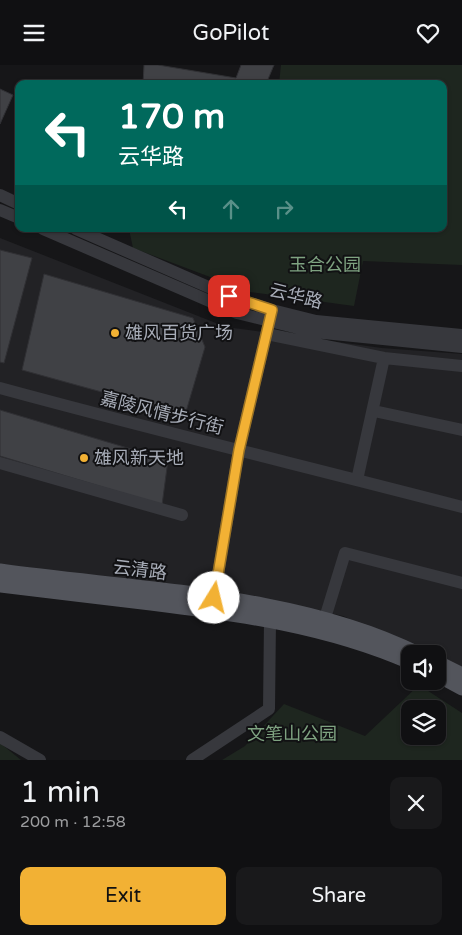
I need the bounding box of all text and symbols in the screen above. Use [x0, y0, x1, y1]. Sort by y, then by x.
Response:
icon: menu [20, 19, 48, 47]
icon: heart [414, 19, 442, 47]
text: GoPilot [193, 20, 269, 46]
text: 170 m [118, 96, 225, 138]
icon: left [35, 100, 100, 165]
text: 云华路 [118, 144, 184, 170]
icon: left [164, 195, 192, 223]
icon: ahead [217, 195, 245, 223]
icon: right [270, 195, 298, 223]
park label: 玉合公园 [289, 254, 361, 276]
pin [208, 275, 250, 317]
street label: 云华路 [267, 279, 325, 313]
icon: arrive [215, 282, 243, 310]
place label: 雄风百货广场 [125, 322, 233, 344]
marker: 雄风百货广场 [109, 327, 121, 339]
street label: 嘉陵风情步行街 [98, 387, 226, 439]
place label: 雄风新天地 [94, 447, 184, 469]
marker: 雄风新天地 [78, 452, 90, 464]
street label: 云清路 [112, 556, 168, 584]
position arrow [187, 571, 239, 623]
map controls [401, 645, 446, 745]
button: sound [401, 645, 446, 690]
button: layers [401, 700, 446, 745]
park label: 文笔山公园 [247, 723, 337, 745]
text: 1 min [20, 774, 100, 811]
button: close [390, 777, 442, 829]
text: 200 m · 12:58 [20, 812, 126, 832]
button: Exit [20, 867, 226, 925]
button: Share [236, 867, 442, 925]

